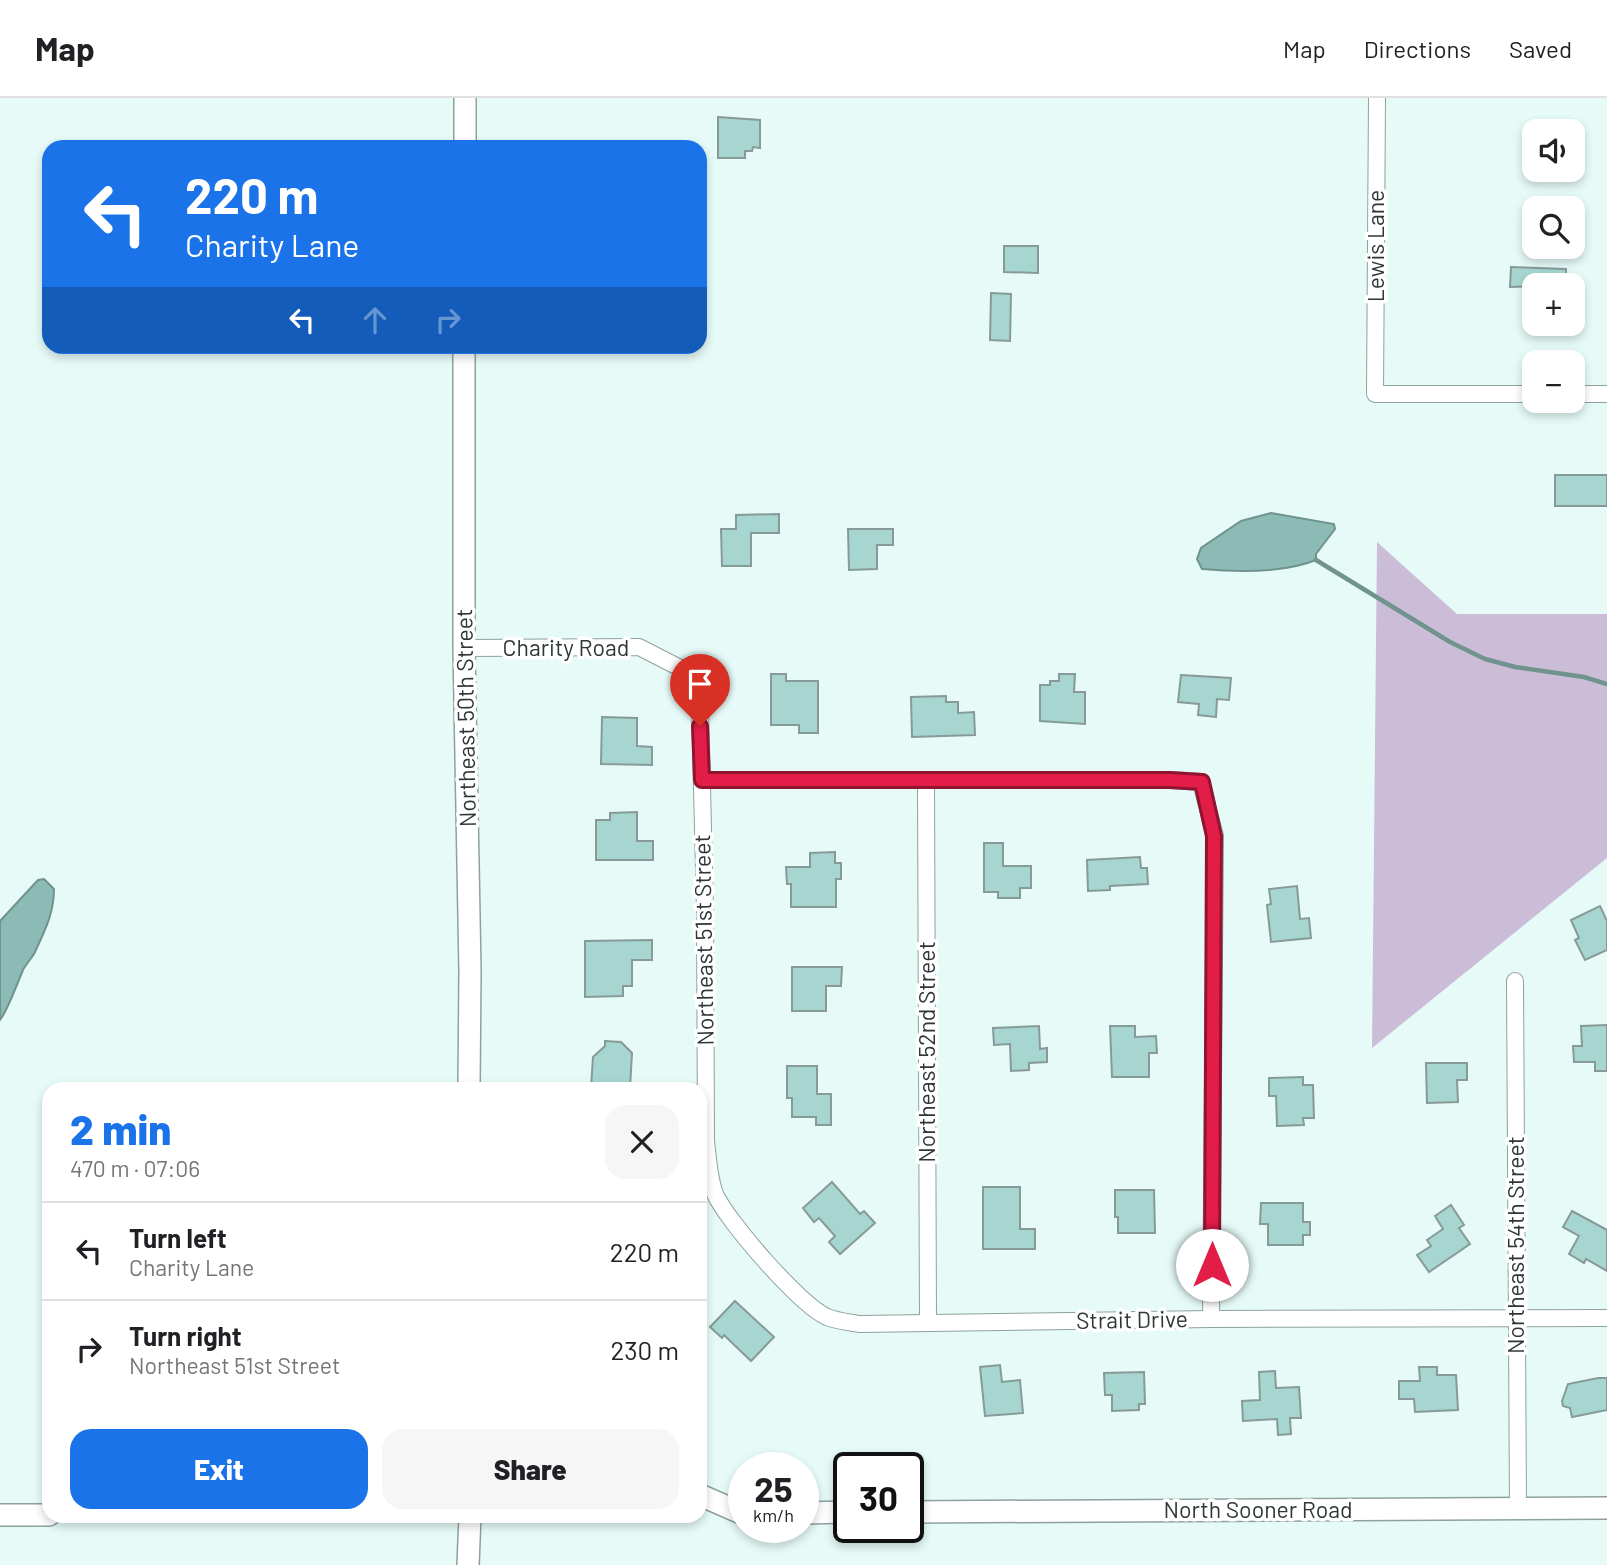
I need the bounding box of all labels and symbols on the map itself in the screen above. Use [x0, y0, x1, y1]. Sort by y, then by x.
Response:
street label: Lewis Lane [1361, 190, 1389, 302]
street label: Northeast 50th Street [449, 609, 481, 827]
street label: Charity Road [503, 633, 629, 661]
pin [670, 654, 730, 726]
street label: Northeast 51st Street [687, 834, 719, 1046]
street label: Northeast 52nd Street [912, 941, 940, 1163]
street label: Northeast 54th Street [1501, 1136, 1529, 1354]
position arrow [1175, 1228, 1249, 1302]
street label: Strait Drive [1076, 1304, 1188, 1334]
speed limit sign: 30 [833, 1452, 924, 1543]
street label: North Sooner Road [1164, 1495, 1352, 1523]

